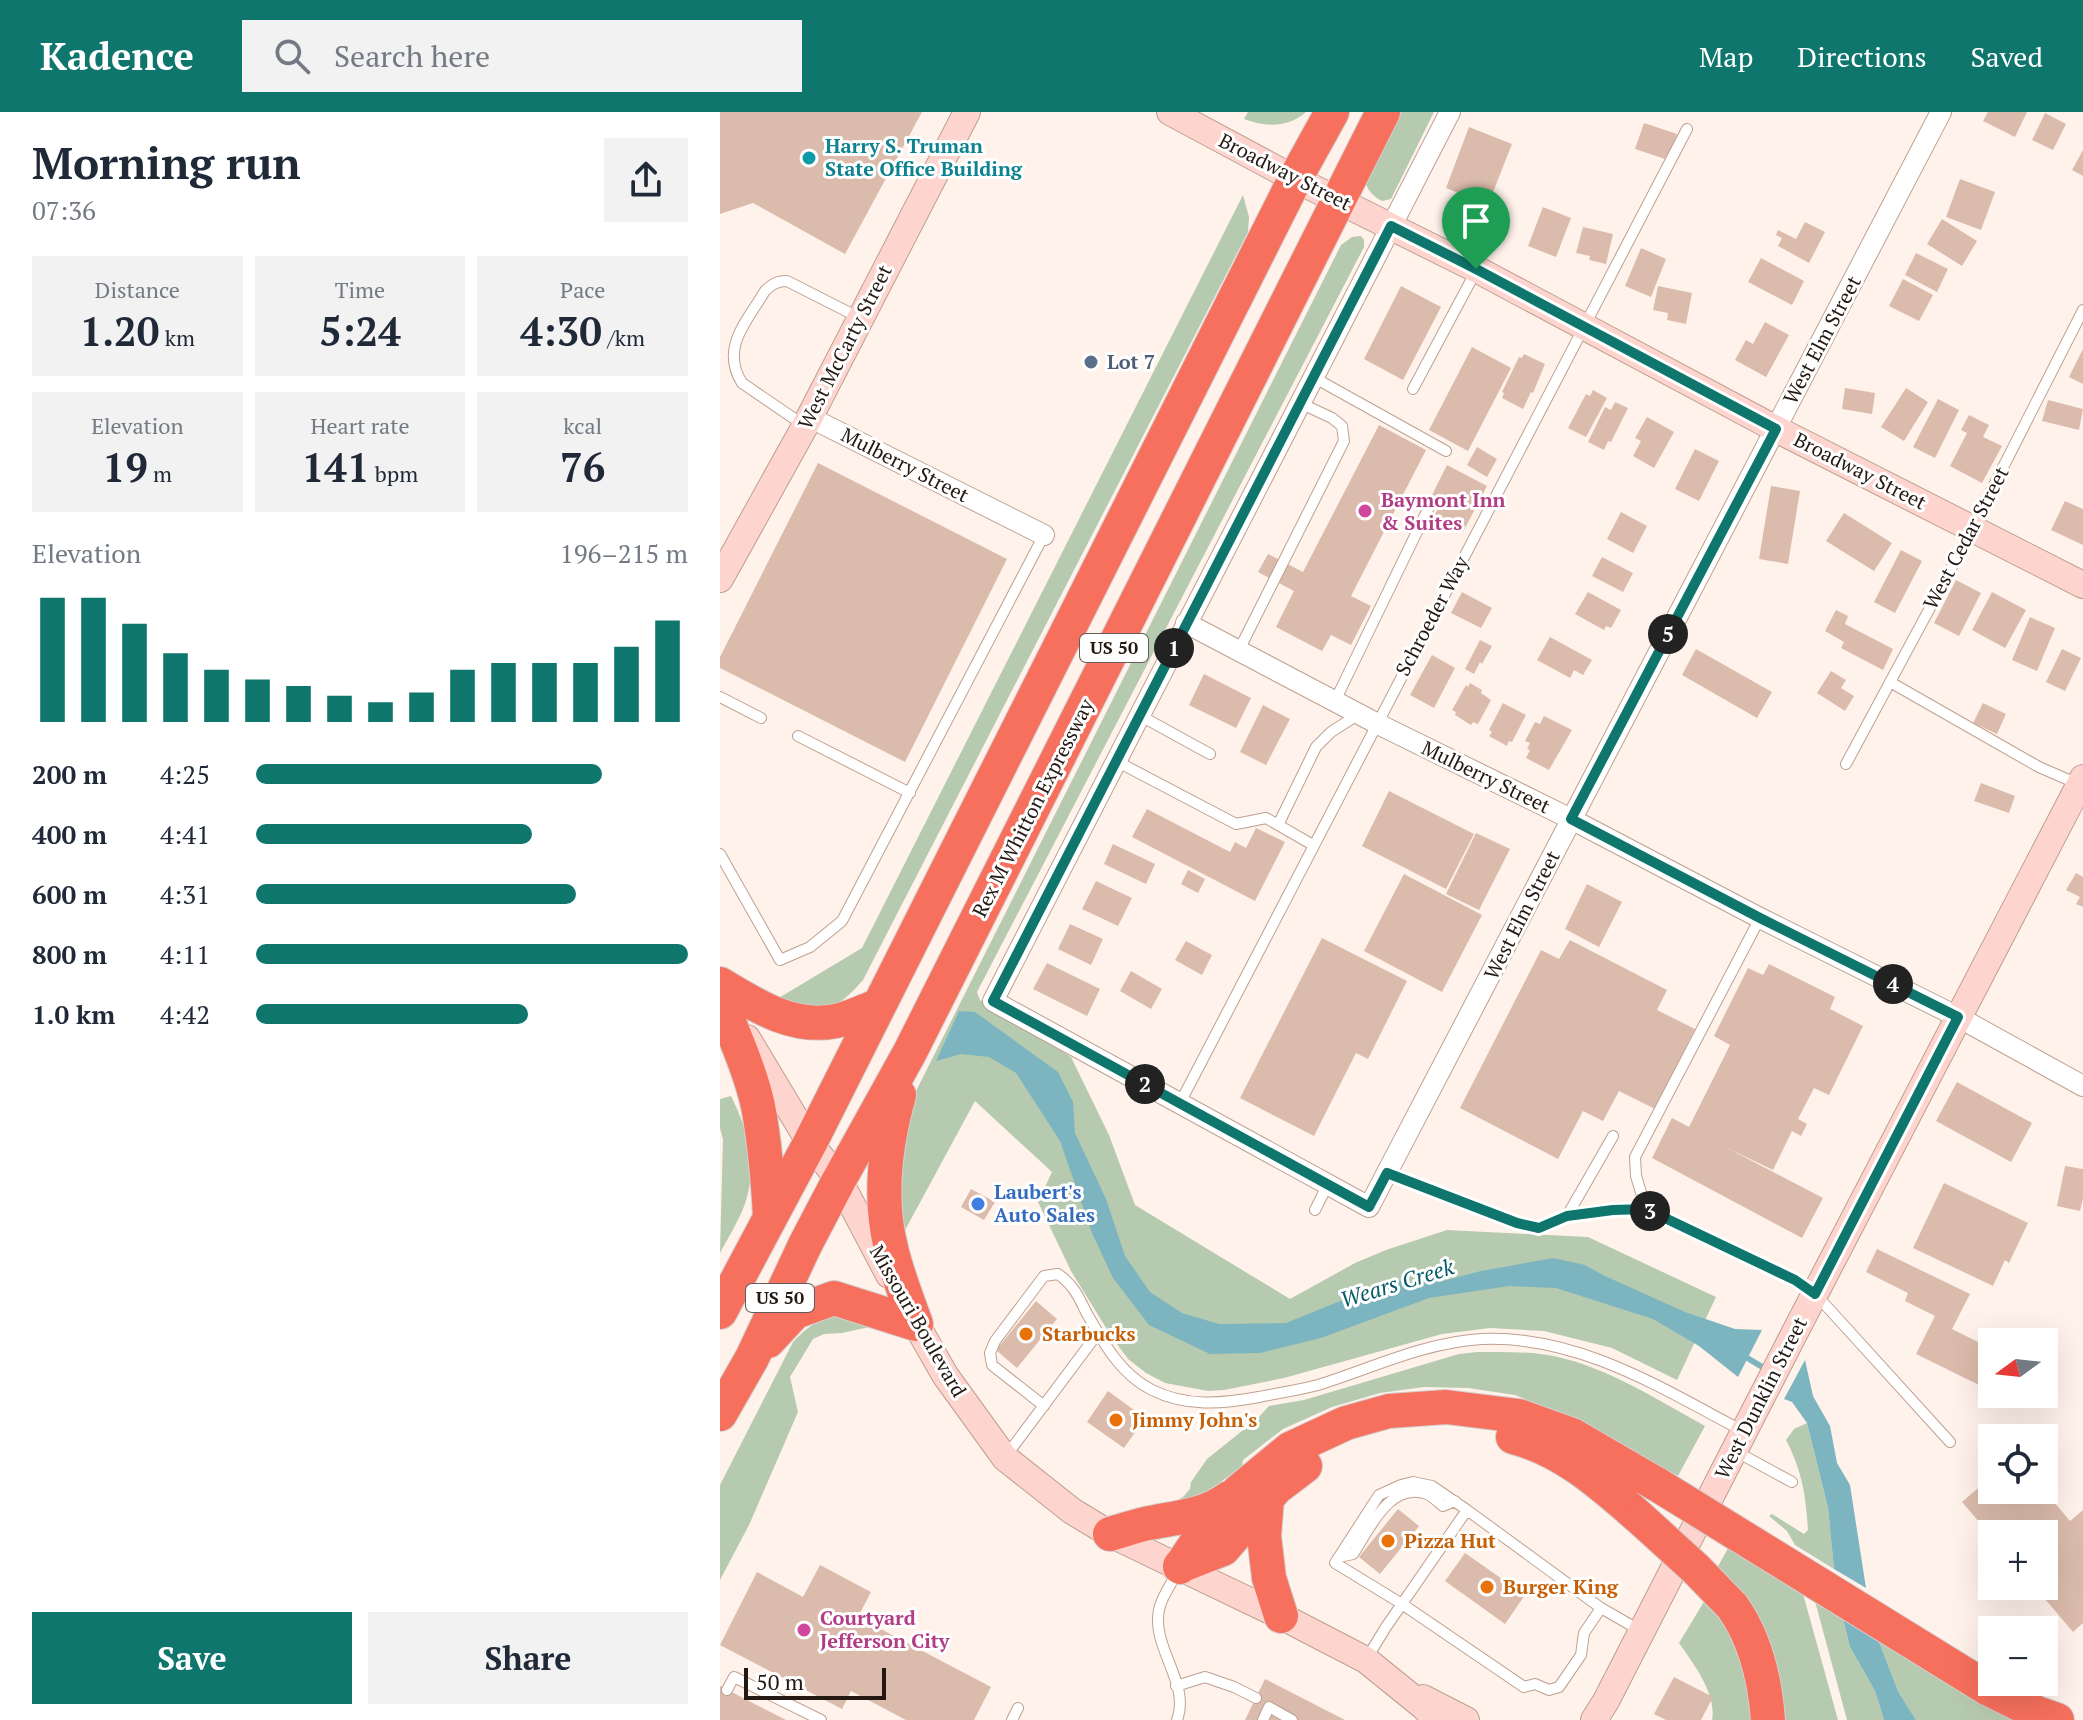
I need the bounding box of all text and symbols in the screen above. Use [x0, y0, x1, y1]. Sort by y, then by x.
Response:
search box [242, 20, 802, 92]
text: Kadence [40, 31, 194, 81]
icon: search [270, 34, 314, 78]
text: Search here [334, 36, 490, 76]
text: Map [1699, 38, 1753, 75]
text: Directions [1797, 38, 1927, 75]
text: Saved [1971, 38, 2043, 75]
street label: Broadway Street [1214, 127, 1357, 217]
place label: Harry S. Truman State Office Building [825, 132, 1023, 182]
text: Morning run [32, 133, 301, 192]
button: share [604, 138, 688, 222]
marker: Harry S. Truman State Office Building [800, 149, 818, 167]
pin [1442, 187, 1510, 269]
text: 07:36 [32, 193, 96, 227]
icon: arrive [1454, 199, 1498, 243]
street label: West McCarty Street [791, 259, 898, 434]
street label: West Elm Street [1776, 270, 1867, 409]
text: Distance [95, 275, 180, 304]
text: Time [335, 275, 385, 304]
text: Pace [560, 275, 605, 304]
text: 1.20 [80, 304, 159, 357]
text: 5:24 [319, 304, 401, 357]
text: 4:30 [520, 304, 602, 357]
text: km [159, 323, 195, 352]
text: /km [602, 323, 645, 352]
place label: Lot 7 [1107, 348, 1155, 375]
marker: Lot 7 [1082, 353, 1100, 371]
text: Elevation [91, 411, 184, 440]
text: Heart rate [311, 411, 409, 440]
text: kcal [563, 411, 602, 440]
street label: Mulberry Street [837, 421, 974, 509]
street label: Broadway Street [1789, 426, 1932, 516]
text: 19 [103, 440, 148, 493]
text: 141 [302, 440, 370, 493]
text: 76 [560, 440, 605, 493]
text: m [148, 459, 172, 488]
text: bpm [370, 459, 418, 488]
street label: West Cedar Street [1917, 461, 2015, 614]
place label: Baymont Inn & Suites [1381, 486, 1506, 536]
marker: Baymont Inn & Suites [1356, 502, 1374, 520]
text: Elevation [32, 536, 141, 570]
text: 196–215 m [560, 536, 688, 570]
street label: Schroeder Way [1389, 550, 1475, 680]
pin: 5 [1648, 614, 1688, 654]
text: 5 [1662, 619, 1674, 648]
pin: 1 [1154, 628, 1194, 668]
text: 1 [1168, 633, 1180, 662]
road number: US 50 [1080, 634, 1148, 662]
street label: Rex M Whitton Expressway [966, 693, 1100, 922]
street label: Mulberry Street [1417, 734, 1555, 820]
text: 200 m [32, 757, 107, 791]
text: 4:25 [160, 757, 210, 791]
text: 400 m [32, 817, 107, 851]
text: 4:41 [160, 817, 210, 851]
street label: West Elm Street [1477, 845, 1566, 984]
text: 600 m [32, 877, 107, 911]
text: 4:31 [160, 877, 210, 911]
text: 800 m [32, 937, 107, 971]
text: 4:11 [160, 937, 210, 971]
pin: 4 [1873, 964, 1913, 1004]
text: 4 [1887, 969, 1899, 998]
text: 1.0 km [32, 997, 115, 1031]
text: 4:42 [160, 997, 210, 1031]
pin: 2 [1125, 1064, 1165, 1104]
text: 2 [1139, 1069, 1151, 1098]
place label: Laubert's Auto Sales [994, 1178, 1095, 1228]
pin: 3 [1630, 1191, 1670, 1231]
marker: Laubert's Auto Sales [969, 1195, 987, 1213]
text: 3 [1644, 1196, 1656, 1225]
street label: Missouri Boulevard [864, 1240, 973, 1402]
water label: Wears Creek [1337, 1251, 1458, 1314]
road number: US 50 [746, 1284, 814, 1312]
street label: West Dunklin Street [1708, 1312, 1813, 1483]
place label: Starbucks [1042, 1320, 1135, 1347]
marker: Starbucks [1017, 1325, 1035, 1343]
north arrow [1978, 1328, 2058, 1408]
map controls [1978, 1328, 2058, 1696]
place label: Jimmy John's [1132, 1406, 1257, 1433]
marker: Jimmy John's [1107, 1411, 1125, 1429]
button: locate [1978, 1424, 2058, 1504]
button: + [1978, 1520, 2058, 1600]
place label: Pizza Hut [1404, 1527, 1496, 1554]
marker: Pizza Hut [1379, 1532, 1397, 1550]
place label: Burger King [1503, 1573, 1619, 1600]
marker: Burger King [1478, 1578, 1496, 1596]
place label: Courtyard Jefferson City [820, 1604, 950, 1654]
button: Save [32, 1612, 352, 1704]
button: Share [368, 1612, 688, 1704]
button: − [1978, 1616, 2058, 1696]
marker: Courtyard Jefferson City [795, 1621, 813, 1639]
scale bar [744, 1664, 886, 1700]
text: 50 m [756, 1667, 804, 1696]

